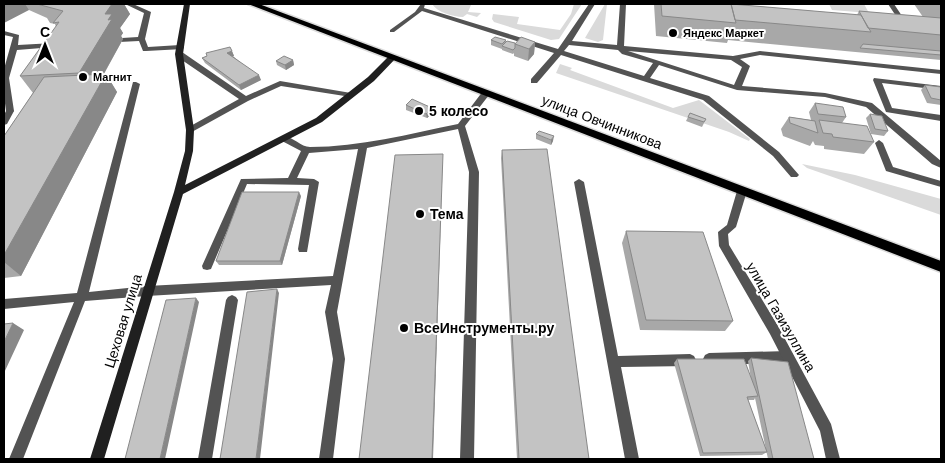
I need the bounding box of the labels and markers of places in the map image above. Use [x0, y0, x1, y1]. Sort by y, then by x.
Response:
marker: Яндекс Маркет [667, 27, 679, 39]
place label: Яндекс Маркет [683, 27, 765, 39]
marker: Магнит [77, 71, 89, 83]
place label: Магнит [93, 71, 132, 83]
place label: 5 колесо [429, 103, 488, 119]
marker: 5 колесо [413, 105, 425, 117]
place label: Тема [430, 206, 464, 222]
marker: Тема [414, 208, 426, 220]
place label: ВсеИнструменты.ру [414, 320, 554, 336]
marker: ВсеИнструменты.ру [398, 322, 410, 334]

